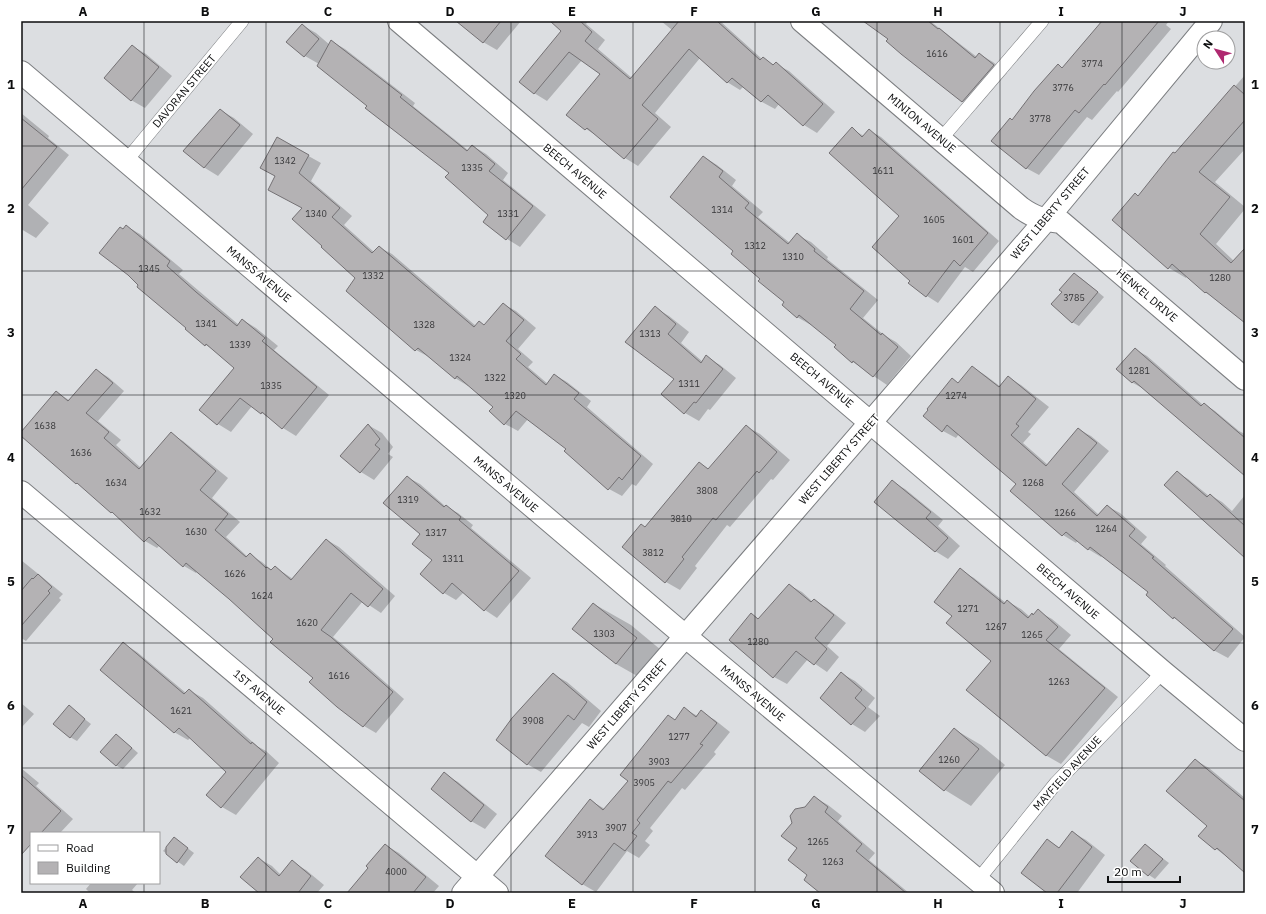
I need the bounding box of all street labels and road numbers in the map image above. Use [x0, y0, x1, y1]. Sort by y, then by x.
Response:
street label: DAVORAN STREET [149, 51, 219, 130]
street label: MINION AVENUE [885, 90, 959, 156]
street label: BEECH AVENUE [540, 140, 610, 202]
street label: WEST LIBERTY STREET [1007, 164, 1093, 262]
street label: MANSS AVENUE [224, 243, 294, 305]
street label: HENKEL DRIVE [1114, 265, 1180, 325]
street label: BEECH AVENUE [787, 349, 857, 411]
street label: WEST LIBERTY STREET [796, 410, 883, 507]
street label: MANSS AVENUE [471, 453, 541, 515]
street label: BEECH AVENUE [1034, 560, 1102, 622]
street label: WEST LIBERTY STREET [584, 655, 671, 752]
street label: MANSS AVENUE [718, 662, 788, 724]
street label: 1ST AVENUE [230, 666, 288, 718]
street label: MAYFIELD AVENUE [1030, 733, 1104, 813]

